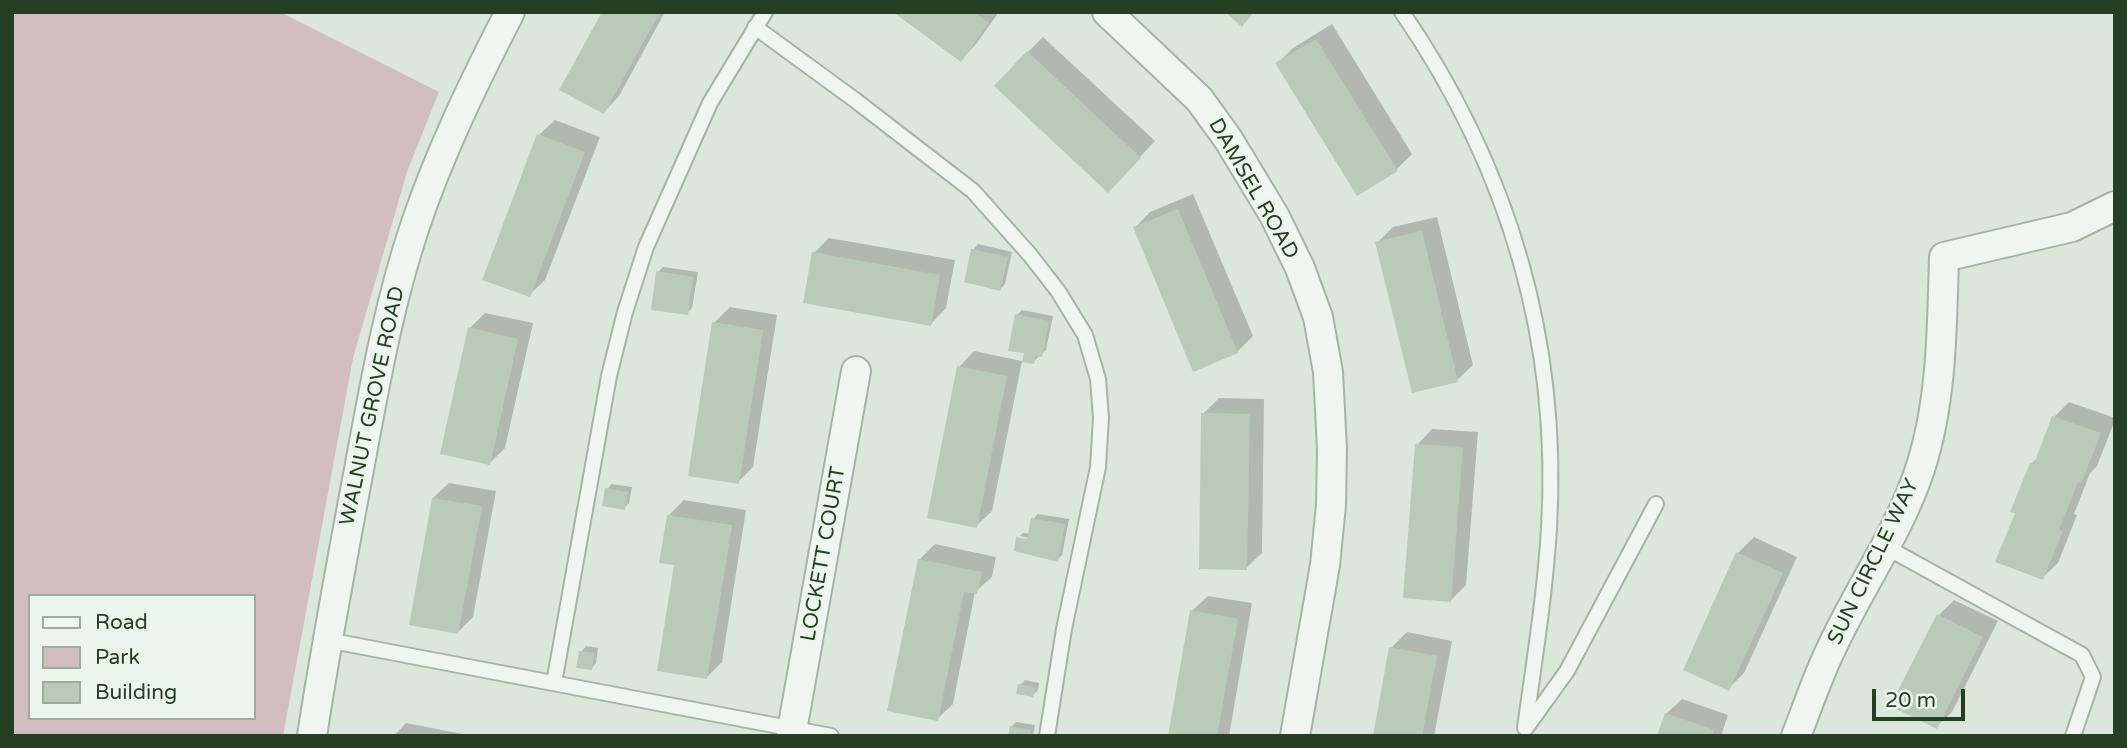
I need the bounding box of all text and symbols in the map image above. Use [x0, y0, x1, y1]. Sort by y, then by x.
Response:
street label: DAMSEL ROAD [1202, 114, 1304, 264]
street label: WALNUT GROVE ROAD [335, 284, 411, 528]
street label: LOCKETT COURT [796, 465, 852, 643]
street label: SUN CIRCLE WAY [1823, 475, 1925, 649]
legend [28, 594, 256, 720]
text: Road [95, 610, 148, 635]
text: Park [95, 645, 140, 670]
scale bar [1875, 674, 1968, 718]
text: Building [95, 680, 177, 705]
text: 20 m [1885, 688, 1936, 713]

